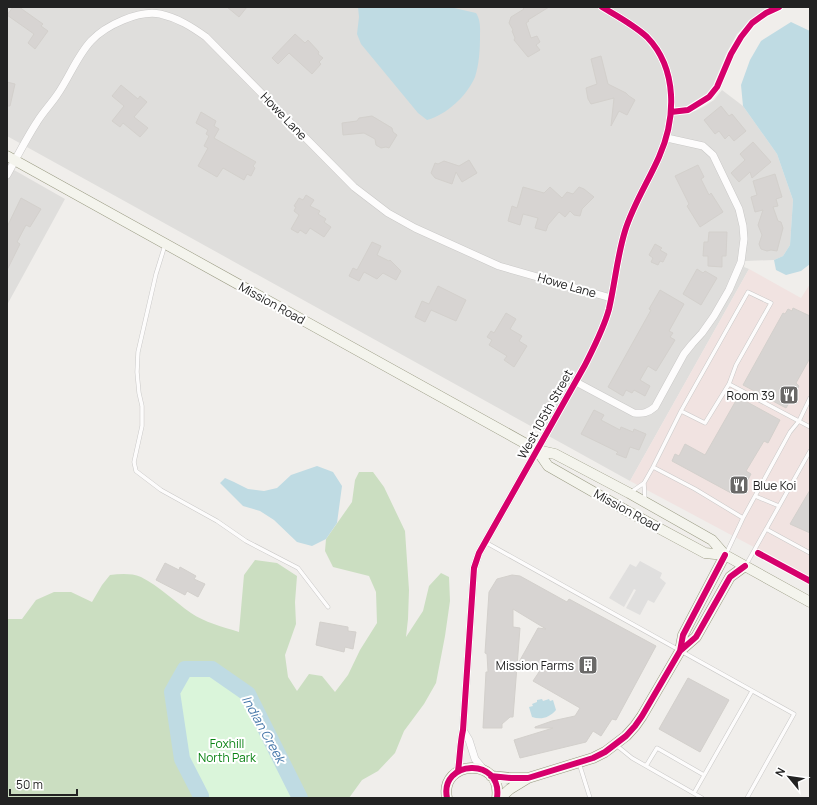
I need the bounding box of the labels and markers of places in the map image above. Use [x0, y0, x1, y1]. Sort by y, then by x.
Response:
restaurant icon: Room 39 [778, 384, 800, 406]
place label: Room 39 [727, 387, 775, 404]
restaurant icon: Blue Koi [728, 474, 750, 496]
place label: Blue Koi [753, 477, 796, 494]
building icon: Mission Farms [577, 654, 599, 676]
place label: Mission Farms [496, 657, 574, 674]

